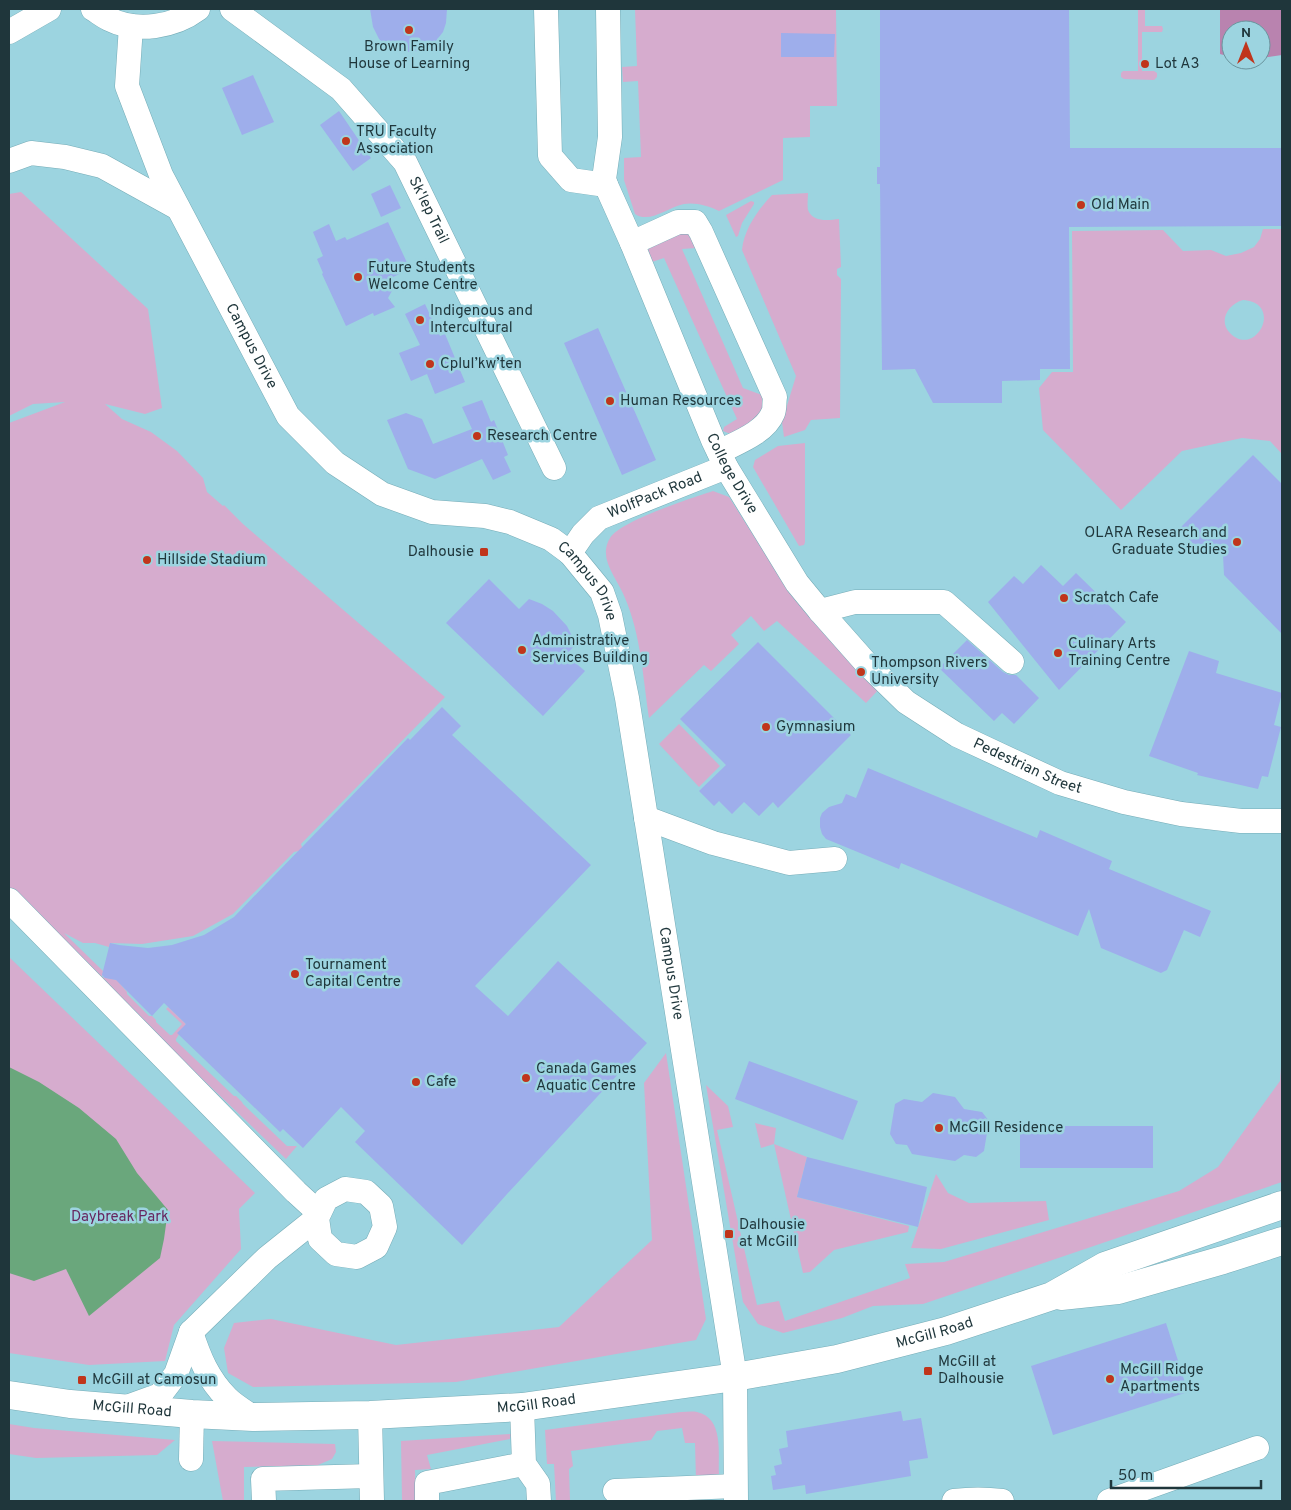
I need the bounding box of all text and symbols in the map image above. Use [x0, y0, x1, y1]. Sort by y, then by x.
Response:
north arrow [1221, 20, 1271, 70]
marker: Brown Family House of Learning [403, 24, 415, 36]
text: N [1241, 25, 1251, 42]
place label: Brown Family House of Learning [348, 38, 470, 74]
place label: Lot A3 [1155, 55, 1199, 74]
marker: Lot A3 [1139, 58, 1151, 70]
place label: TRU Faculty Association [356, 123, 437, 159]
marker: TRU Faculty Association [340, 135, 352, 147]
street label: Sk'lep Trail [404, 174, 453, 247]
place label: Old Main [1091, 196, 1150, 215]
marker: Old Main [1075, 199, 1087, 211]
place label: Future Students Welcome Centre [368, 259, 478, 295]
marker: Future Students Welcome Centre [352, 271, 364, 283]
street label: Campus Drive [221, 300, 282, 392]
place label: Indigenous and Intercultural [430, 302, 533, 338]
marker: Indigenous and Intercultural [414, 314, 426, 326]
place label: Cplul’kw’ten [440, 355, 522, 374]
marker: Cplul’kw’ten [424, 358, 436, 370]
place label: Human Resources [620, 392, 741, 411]
marker: Human Resources [604, 395, 616, 407]
place label: Research Centre [487, 427, 597, 446]
marker: Research Centre [471, 430, 483, 442]
street label: College Drive [702, 430, 762, 518]
street label: WolfPack Road [605, 468, 705, 523]
place label: OLARA Research and Graduate Studies [1084, 524, 1227, 560]
marker: OLARA Research and Graduate Studies [1231, 536, 1243, 548]
street label: Campus Drive [554, 537, 620, 622]
place label: Dalhousie [408, 543, 474, 562]
marker: Dalhousie [478, 546, 490, 558]
place label: Hillside Stadium [157, 551, 266, 570]
marker: Hillside Stadium [141, 554, 153, 566]
place label: Scratch Cafe [1074, 589, 1159, 608]
marker: Scratch Cafe [1058, 592, 1070, 604]
place label: Administrative Services Building [532, 632, 648, 668]
place label: Culinary Arts Training Centre [1068, 635, 1170, 671]
marker: Administrative Services Building [516, 644, 528, 656]
marker: Culinary Arts Training Centre [1052, 647, 1064, 659]
place label: Thompson Rivers University [871, 654, 987, 690]
marker: Thompson Rivers University [855, 666, 867, 678]
place label: Gymnasium [776, 718, 856, 737]
marker: Gymnasium [760, 721, 772, 733]
street label: Pedestrian Street [970, 734, 1084, 798]
street label: Campus Drive [654, 926, 688, 1021]
place label: Tournament Capital Centre [305, 956, 401, 992]
marker: Tournament Capital Centre [289, 968, 301, 980]
place label: Canada Games Aquatic Centre [536, 1060, 637, 1096]
marker: Canada Games Aquatic Centre [520, 1072, 532, 1084]
place label: Cafe [426, 1073, 456, 1092]
marker: Cafe [410, 1076, 422, 1088]
place label: McGill Residence [949, 1119, 1063, 1138]
marker: McGill Residence [933, 1122, 945, 1134]
park label: Daybreak Park [71, 1208, 169, 1227]
place label: Dalhousie at McGill [739, 1216, 805, 1252]
marker: Dalhousie at McGill [723, 1228, 735, 1240]
street label: McGill Road [894, 1313, 976, 1353]
place label: McGill at Dalhousie [938, 1353, 1004, 1389]
place label: McGill Ridge Apartments [1120, 1361, 1204, 1397]
marker: McGill at Dalhousie [922, 1365, 934, 1377]
place label: McGill at Camosun [92, 1371, 217, 1390]
marker: McGill Ridge Apartments [1104, 1373, 1116, 1385]
marker: McGill at Camosun [76, 1374, 88, 1386]
street label: McGill Road [496, 1390, 577, 1418]
street label: McGill Road [92, 1396, 173, 1422]
scale bar [1111, 1458, 1261, 1490]
text: 50 m [1118, 1467, 1153, 1486]

